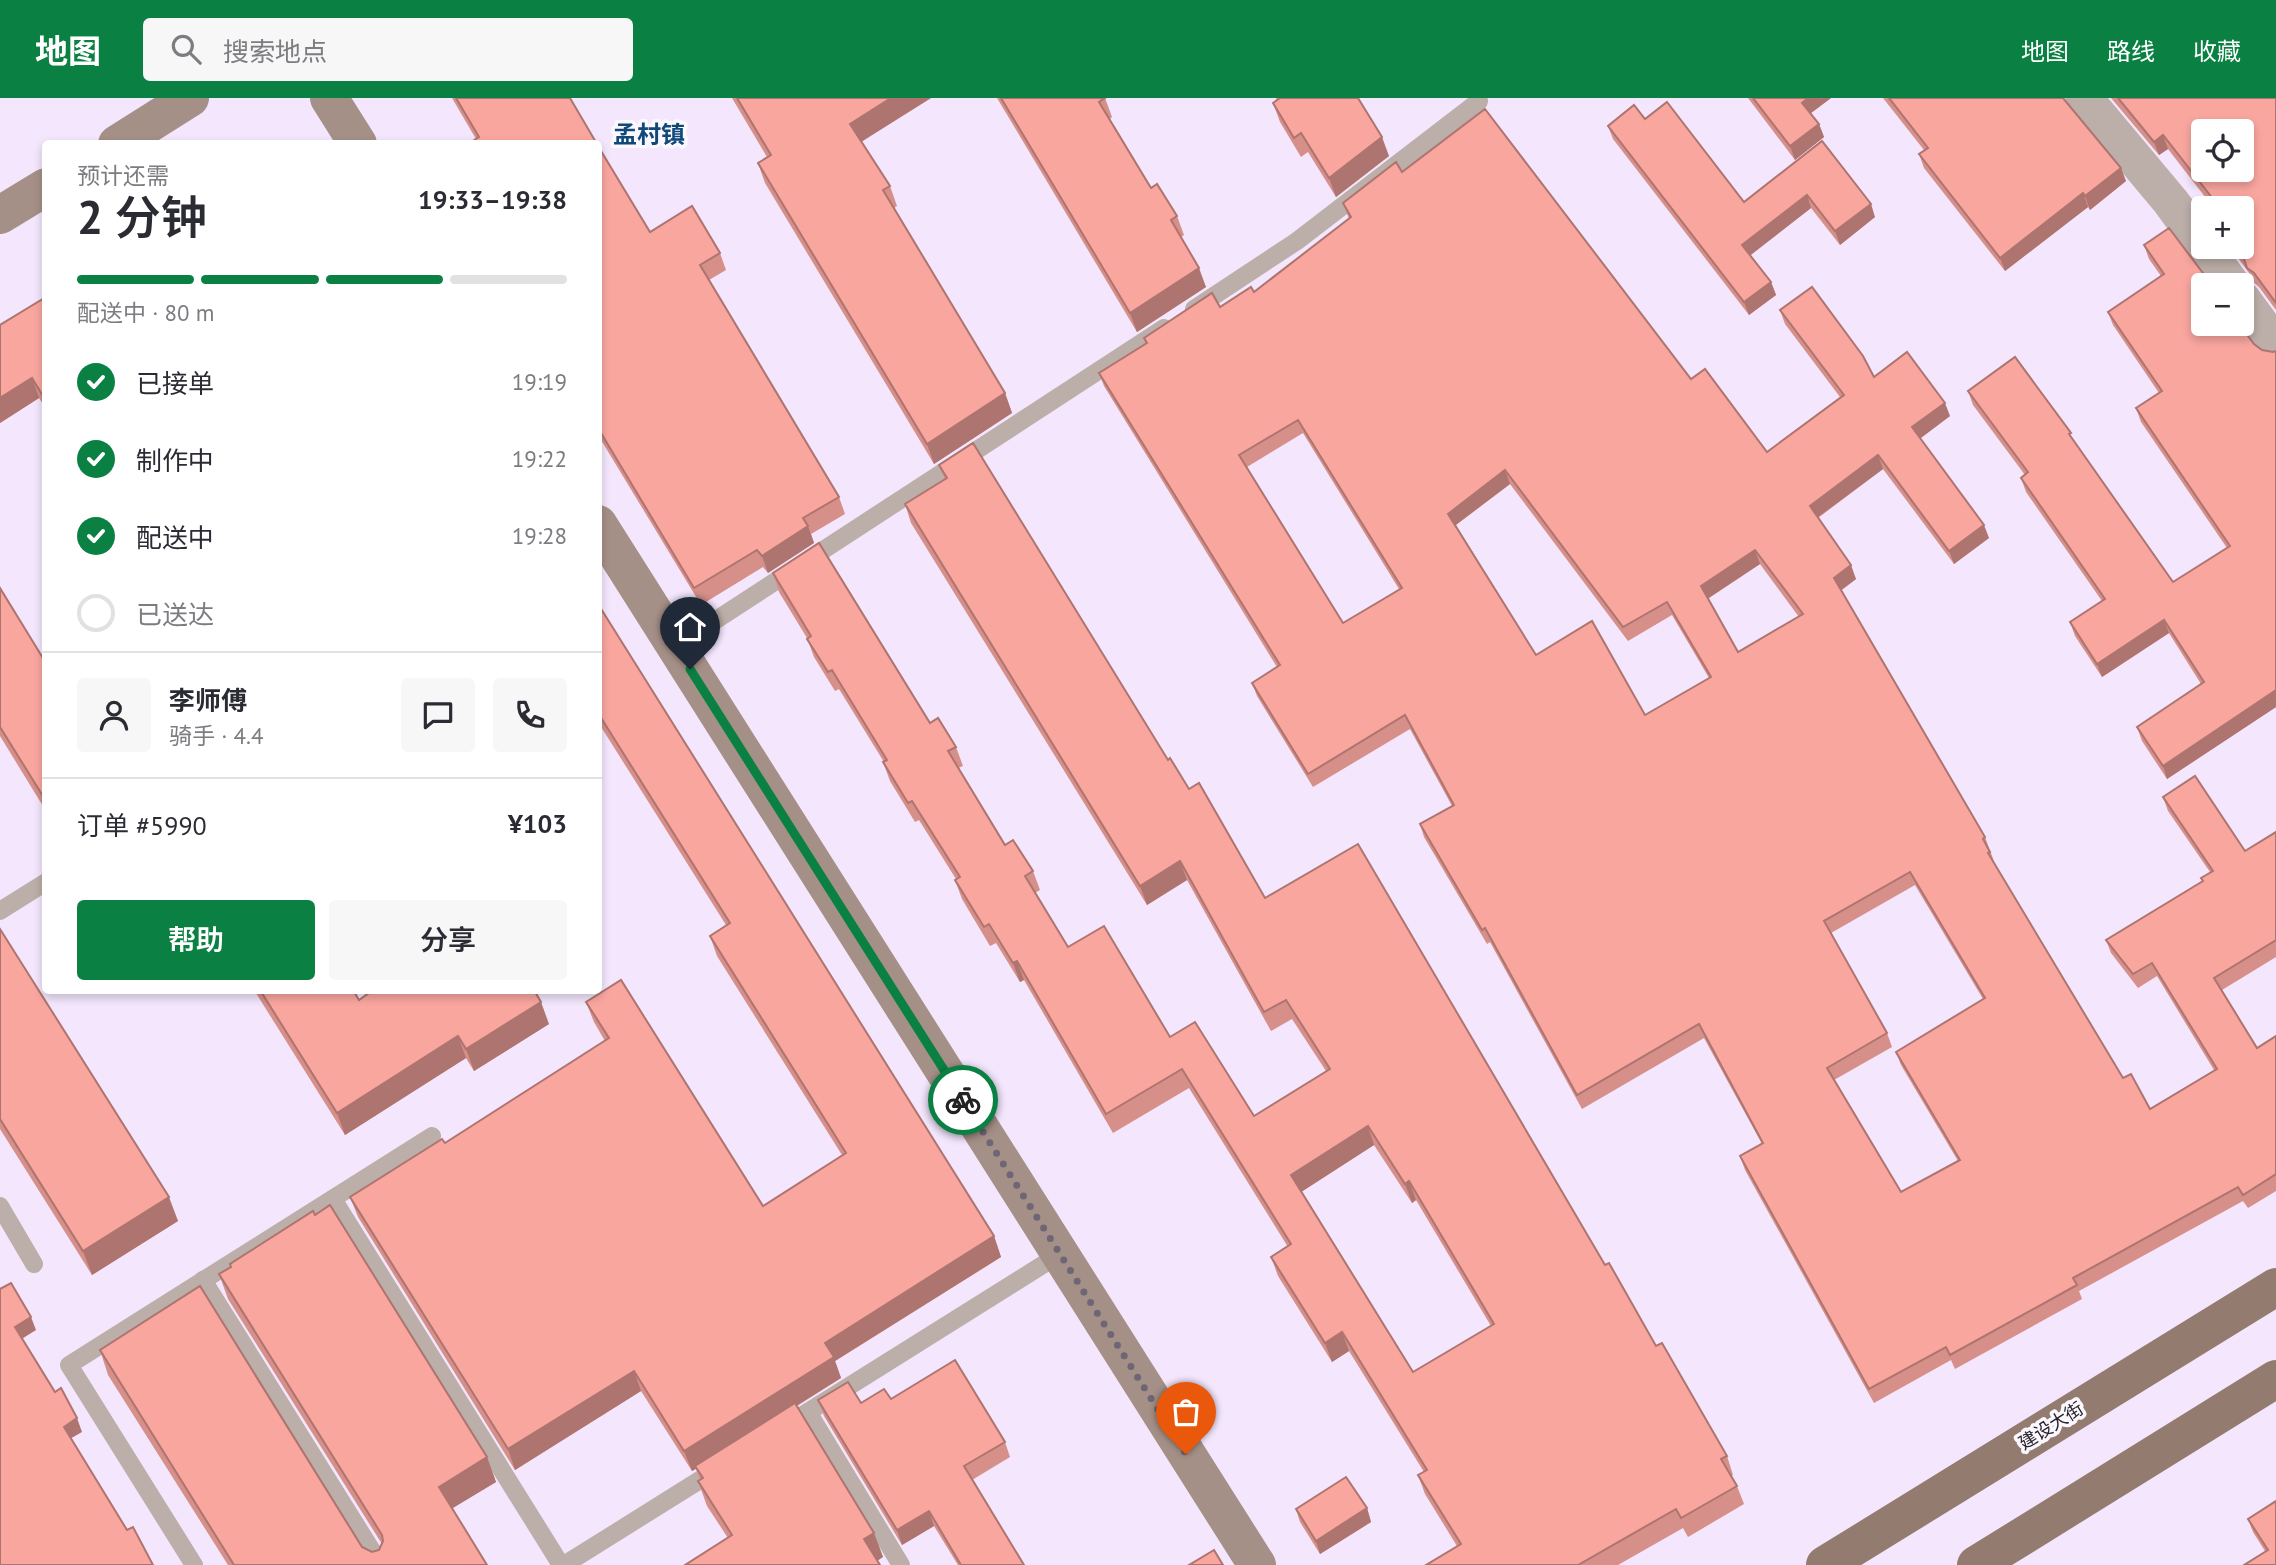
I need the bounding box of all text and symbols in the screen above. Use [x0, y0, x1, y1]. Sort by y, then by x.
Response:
search box [143, 18, 633, 81]
text: 地图 [35, 29, 101, 72]
icon: search [167, 30, 205, 68]
text: 搜索地点 [223, 35, 327, 68]
text: 地图 [2021, 36, 2069, 67]
text: 路线 [2107, 36, 2155, 67]
text: 收藏 [2193, 36, 2241, 67]
district label: 孟村镇 [613, 119, 685, 150]
map controls [2191, 119, 2254, 336]
button: locate [2191, 119, 2254, 182]
text: 预计还需 [77, 161, 169, 190]
text: 19:33–19:38 [418, 183, 567, 216]
text: 2 分钟 [77, 187, 207, 247]
button: + [2191, 196, 2254, 259]
button: − [2191, 273, 2254, 336]
text: 配送中 · 80 m [77, 298, 214, 327]
icon: check [77, 363, 115, 401]
text: 已接单 [136, 367, 214, 400]
text: 19:19 [512, 367, 567, 396]
icon: check [77, 440, 115, 478]
text: 制作中 [136, 444, 214, 477]
text: 19:22 [512, 444, 567, 473]
icon: check [77, 517, 115, 555]
text: 配送中 [136, 521, 214, 554]
text: 19:28 [512, 521, 567, 550]
pin [660, 597, 720, 669]
text: 已送达 [136, 598, 214, 631]
icon: home [671, 608, 709, 646]
button: person [77, 678, 151, 752]
button: chat [401, 678, 475, 752]
button: phone [493, 678, 567, 752]
text: 李师傅 [169, 684, 247, 717]
text: 骑手 · 4.4 [169, 721, 263, 750]
text: ¥103 [508, 807, 567, 840]
text: 订单 #5990 [77, 809, 207, 842]
button: 帮助 [77, 900, 315, 980]
button: 分享 [329, 900, 567, 980]
courier [928, 1065, 998, 1135]
icon: bike [944, 1081, 982, 1119]
pin [1156, 1382, 1216, 1454]
icon: bag [1167, 1393, 1205, 1431]
street label: 建设大街 [2014, 1397, 2087, 1454]

